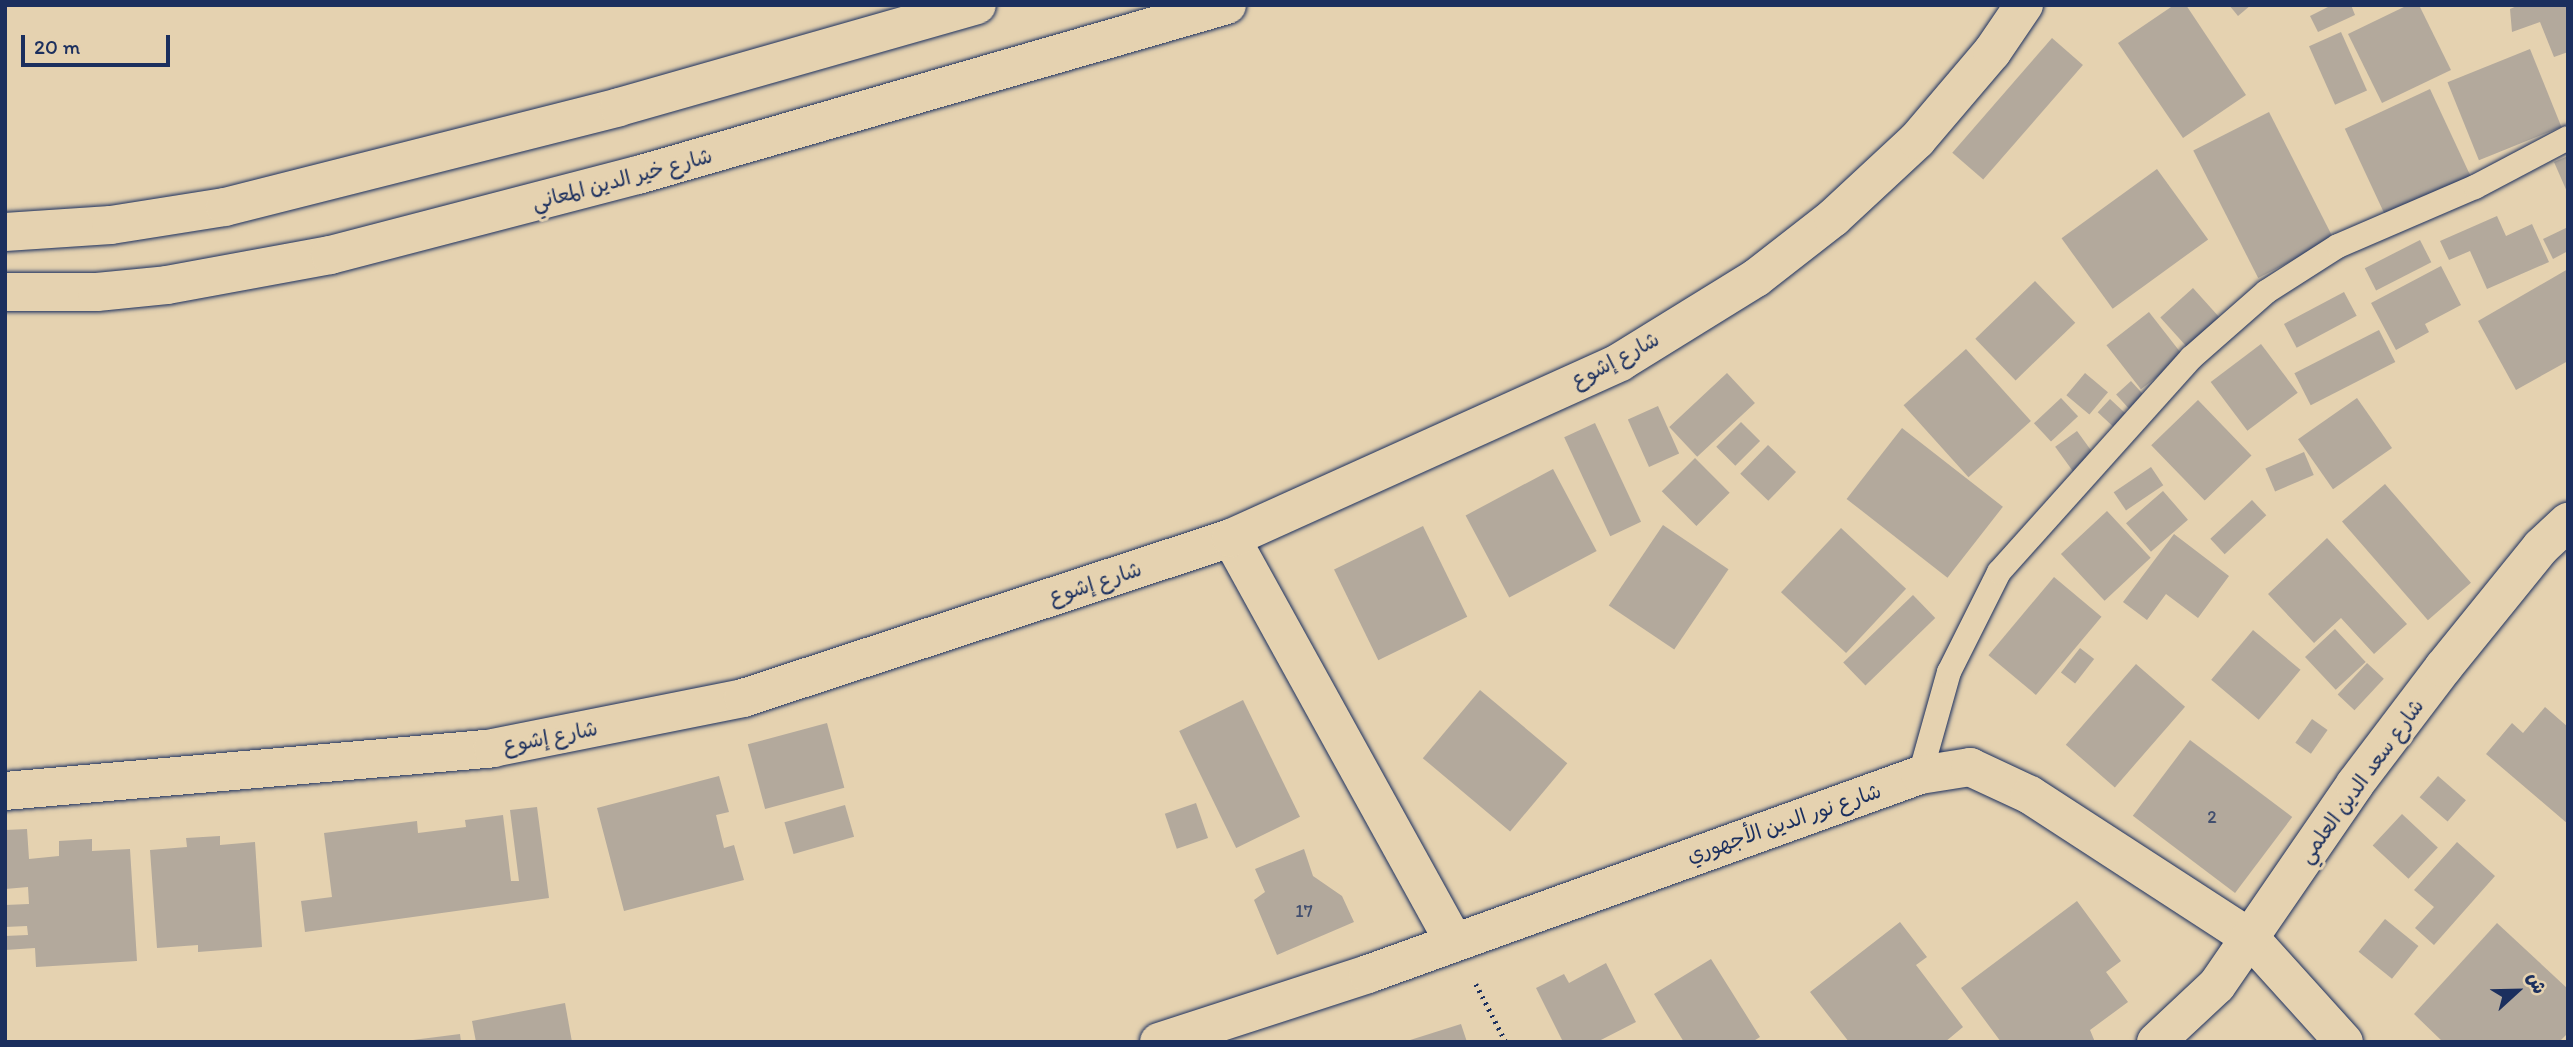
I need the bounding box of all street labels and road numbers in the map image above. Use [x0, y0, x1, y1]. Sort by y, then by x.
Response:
street label: شارع خير الدين المعاني [529, 143, 715, 215]
street label: شارع إشوع [1566, 326, 1664, 394]
street label: شارع إشوع [1045, 556, 1145, 610]
street label: شارع سعد الدين العلمي [2293, 694, 2429, 868]
street label: شارع إشوع [500, 715, 600, 759]
street label: شارع نور الدين الأجهوري [1683, 778, 1885, 868]

